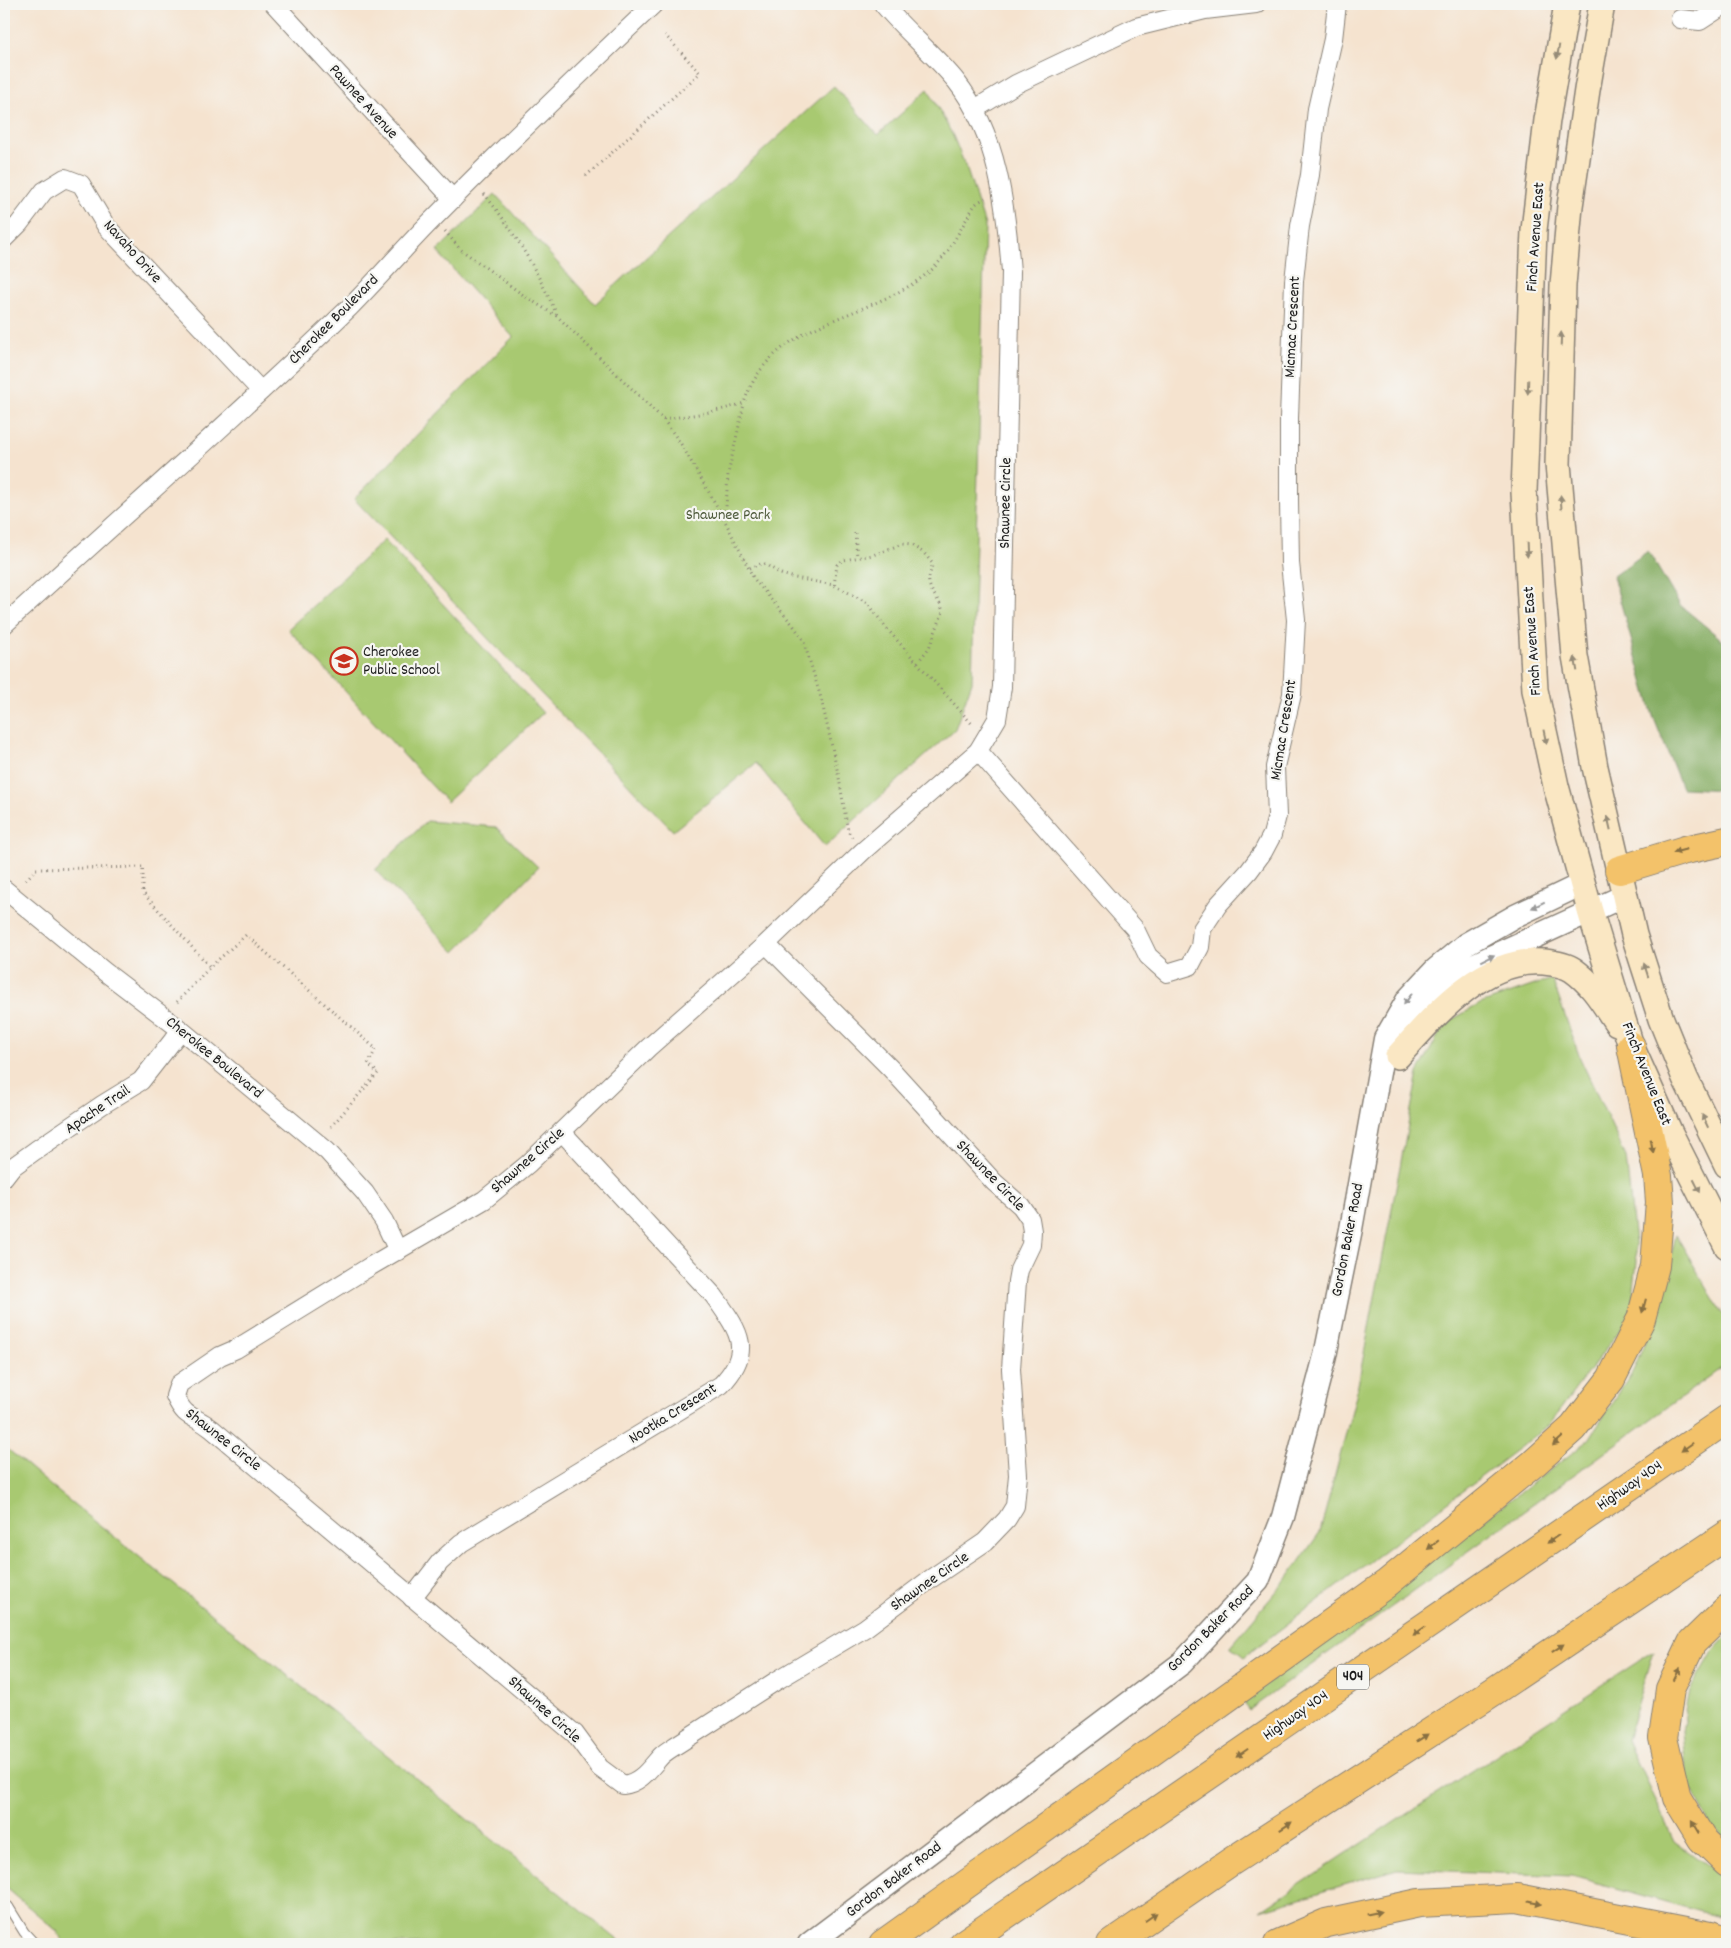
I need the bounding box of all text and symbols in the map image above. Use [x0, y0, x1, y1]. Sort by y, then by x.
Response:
one-way arrow [1554, 44, 1562, 60]
street label: Pawnee Avenue [323, 59, 403, 145]
street label: Finch Avenue East [1521, 181, 1551, 293]
street label: Navaho Drive [97, 215, 167, 289]
street label: Cherokee Boulevard [284, 270, 384, 370]
street label: Micmac Crescent [1279, 276, 1307, 378]
one-way arrow [1557, 331, 1565, 347]
one-way arrow [1523, 380, 1531, 396]
street label: Shawnee Circle [994, 457, 1018, 549]
one-way arrow [1556, 494, 1564, 510]
park label: Shawnee Park [686, 504, 770, 527]
one-way arrow [1524, 542, 1532, 558]
street label: Finch Avenue East [1518, 585, 1548, 697]
place label: Cherokee Public School [363, 641, 440, 682]
school or university icon: Cherokee Public School [329, 646, 359, 676]
one-way arrow [1572, 655, 1580, 671]
street label: Micmac Crescent [1265, 678, 1303, 782]
one-way arrow [1541, 730, 1549, 745]
one-way arrow [1605, 815, 1613, 830]
one-way arrow [1672, 848, 1687, 856]
one-way arrow [1531, 901, 1545, 909]
one-way arrow [1481, 954, 1495, 962]
one-way arrow [1641, 963, 1649, 978]
one-way arrow [1403, 992, 1414, 1005]
street label: Cherokee Boulevard [160, 1011, 268, 1105]
street label: Finch Avenue East [1615, 1019, 1677, 1129]
street label: Apache Trail [61, 1079, 136, 1140]
one-way arrow [1701, 1114, 1709, 1128]
street label: Shawnee Circle [486, 1122, 570, 1200]
street label: Shawnee Circle [950, 1135, 1030, 1217]
one-way arrow [1648, 1138, 1656, 1154]
one-way arrow [1693, 1178, 1701, 1193]
street label: Gordon Baker Road [1326, 1181, 1370, 1299]
one-way arrow [1640, 1298, 1648, 1313]
street label: Nootka Crescent [624, 1378, 722, 1450]
street label: Shawnee Circle [180, 1403, 266, 1477]
one-way arrow [1552, 1436, 1565, 1447]
one-way arrow [1680, 1442, 1694, 1452]
street label: Highway 404 [1593, 1455, 1667, 1517]
one-way arrow [1546, 1534, 1560, 1544]
one-way arrow [1427, 1540, 1440, 1551]
street label: Shawnee Circle [886, 1546, 974, 1618]
street label: Gordon Baker Road [1162, 1580, 1260, 1678]
one-way arrow [1412, 1626, 1426, 1636]
one-way arrow [1551, 1644, 1565, 1653]
road number: 404 [1337, 1664, 1369, 1690]
one-way arrow [1673, 1667, 1681, 1681]
street label: Shawnee Circle [502, 1671, 586, 1749]
street label: Highway 404 [1259, 1685, 1333, 1747]
one-way arrow [1416, 1733, 1429, 1743]
one-way arrow [1235, 1748, 1249, 1758]
one-way arrow [1279, 1821, 1292, 1831]
one-way arrow [1690, 1821, 1699, 1834]
street label: Gordon Baker Road [841, 1836, 947, 1924]
one-way arrow [1527, 1898, 1543, 1906]
one-way arrow [1366, 1909, 1381, 1917]
one-way arrow [1144, 1912, 1158, 1922]

